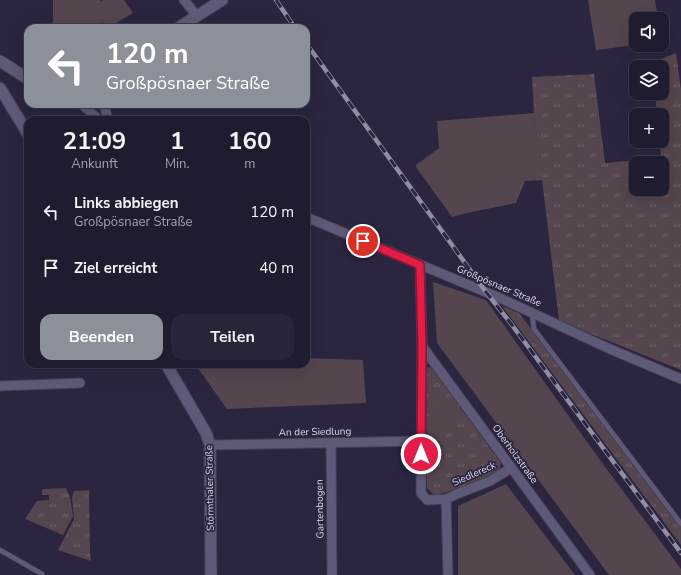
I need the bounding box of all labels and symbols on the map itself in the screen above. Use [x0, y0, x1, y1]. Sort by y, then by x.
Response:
pin [346, 224, 380, 258]
street label: Großpösnaer Straße [454, 262, 544, 310]
street label: Oberholzstraße [489, 422, 541, 486]
street label: An der Siedlung [279, 424, 352, 440]
position arrow [400, 433, 442, 475]
street label: Störmthaler Straße [202, 445, 218, 531]
street label: Siedlereck [450, 458, 499, 490]
street label: Gartenbogen [312, 479, 328, 539]

